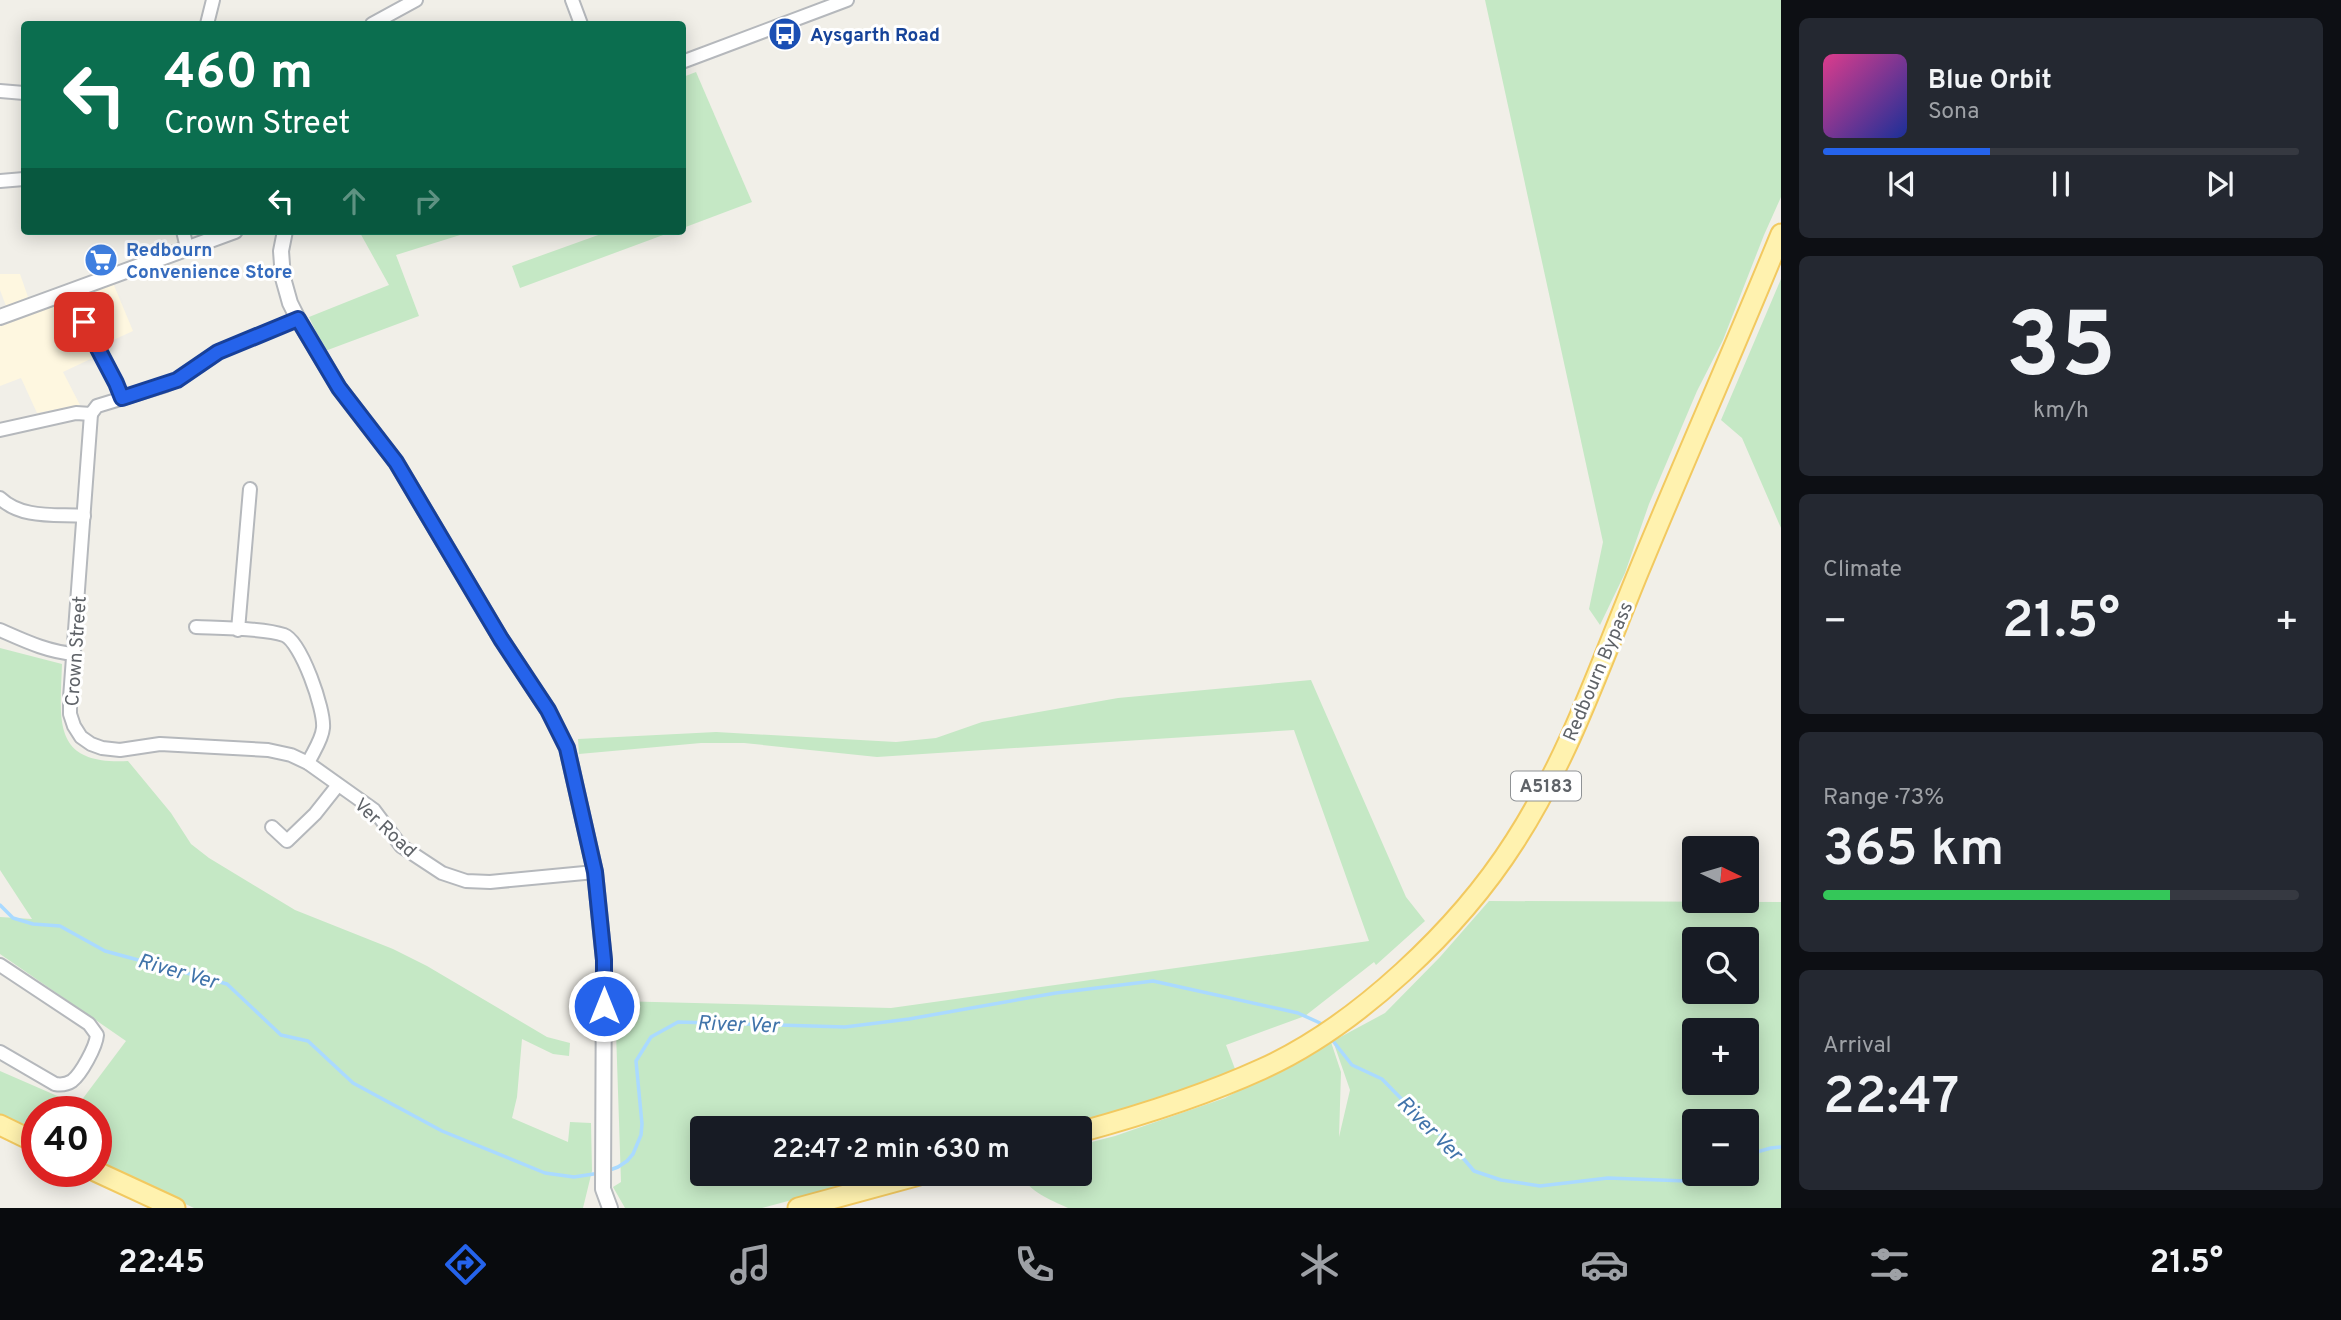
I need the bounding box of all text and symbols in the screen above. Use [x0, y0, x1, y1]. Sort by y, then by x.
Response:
bus stop icon: Aysgarth Road [766, 15, 804, 53]
place label: Aysgarth Road [810, 24, 940, 48]
text: 460 m [164, 44, 313, 106]
icon: left [49, 49, 140, 140]
text: Blue Orbit [1928, 65, 2052, 98]
text: Sona [1928, 98, 1979, 127]
text: Crown Street [164, 105, 350, 145]
icon: previous [1883, 165, 1921, 203]
icon: pause [2042, 165, 2080, 203]
icon: next [2201, 165, 2239, 203]
icon: left [262, 182, 300, 220]
icon: ahead [335, 182, 373, 220]
icon: right [408, 182, 446, 220]
place label: Redbourn Convenience Store [126, 239, 292, 285]
supermarket icon: Redbourn Convenience Store [82, 241, 120, 279]
pin [54, 292, 114, 352]
text: 35 [2006, 294, 2116, 409]
icon: arrive [65, 303, 103, 341]
text: km/h [2033, 397, 2089, 426]
text: Climate [1823, 556, 1902, 585]
text: 21.5° [2002, 590, 2120, 656]
street label: Crown Street [61, 595, 93, 707]
street label: Redbourn Bypass [1559, 598, 1639, 745]
text: − [1823, 599, 1848, 648]
text: + [2274, 599, 2299, 648]
road number: A5183 [1511, 772, 1581, 800]
text: Range · 73% [1823, 784, 1944, 813]
street label: Ver Road [348, 793, 421, 863]
text: 365 km [1823, 818, 2004, 884]
north arrow [1682, 836, 1759, 914]
map controls [1682, 836, 1759, 1186]
button: search [1682, 927, 1759, 1004]
water label: River Ver [134, 948, 223, 997]
position arrow [567, 969, 641, 1043]
water label: River Ver [696, 1011, 781, 1040]
button: + [1682, 1018, 1759, 1095]
text: Arrival [1823, 1032, 1892, 1061]
text: 22:47 [1823, 1066, 1959, 1132]
water label: River Ver [1390, 1090, 1469, 1169]
speed limit sign: 40 [21, 1096, 112, 1187]
button: − [1682, 1109, 1759, 1186]
text: 22:47 · 2 min · 630 m [772, 1134, 1010, 1167]
icon: directions [441, 1240, 490, 1289]
icon: music [726, 1240, 775, 1289]
icon: phone [1010, 1240, 1059, 1289]
icon: climate [1295, 1240, 1344, 1289]
icon: car [1580, 1240, 1629, 1289]
icon: filters [1865, 1240, 1914, 1289]
text: 22:45 [118, 1244, 205, 1284]
text: 21.5° [2150, 1244, 2223, 1284]

